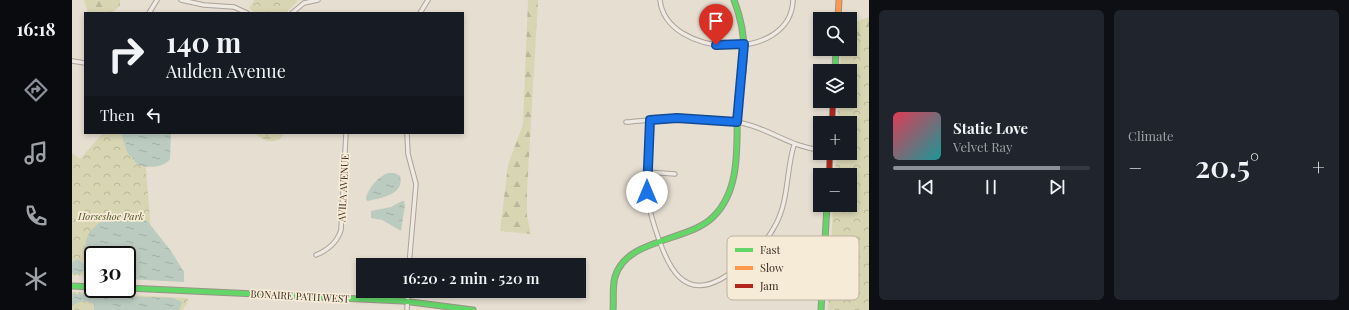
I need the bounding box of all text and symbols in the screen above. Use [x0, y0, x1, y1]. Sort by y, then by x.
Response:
pin [699, 4, 733, 45]
icon: arrive [705, 10, 727, 32]
map controls [813, 12, 857, 212]
button: search [813, 12, 857, 56]
text: 16:18 [16, 17, 56, 41]
text: 140 m [166, 23, 241, 60]
icon: right [100, 28, 152, 80]
text: Aulden Avenue [166, 59, 286, 83]
button: layers [813, 64, 857, 108]
icon: directions [22, 76, 50, 104]
icon: left [143, 104, 165, 126]
text: Then [100, 105, 135, 125]
button: + [813, 116, 857, 160]
text: Static Love [953, 118, 1028, 138]
text: Climate [1128, 127, 1174, 144]
text: Velvet Ray [953, 138, 1013, 155]
icon: music [22, 139, 50, 167]
text: 20.5° [1195, 146, 1259, 186]
text: − [1128, 152, 1142, 182]
text: + [1312, 152, 1325, 182]
street label: AVILA AVENUE [334, 154, 352, 223]
button: − [813, 168, 857, 212]
position arrow [626, 171, 668, 213]
icon: previous [915, 176, 937, 198]
icon: pause [980, 176, 1002, 198]
icon: next [1046, 176, 1068, 198]
icon: phone [22, 202, 50, 230]
park label: Horseshoe Park [77, 209, 144, 223]
legend [727, 236, 859, 300]
text: Fast [760, 242, 780, 257]
speed limit sign: 30 [84, 246, 136, 298]
text: Slow [760, 260, 784, 275]
icon: climate [22, 265, 50, 293]
text: 16:20 · 2 min · 520 m [403, 268, 539, 288]
text: Jam [759, 278, 779, 293]
street label: BONAIRE PATH WEST [250, 286, 350, 306]

